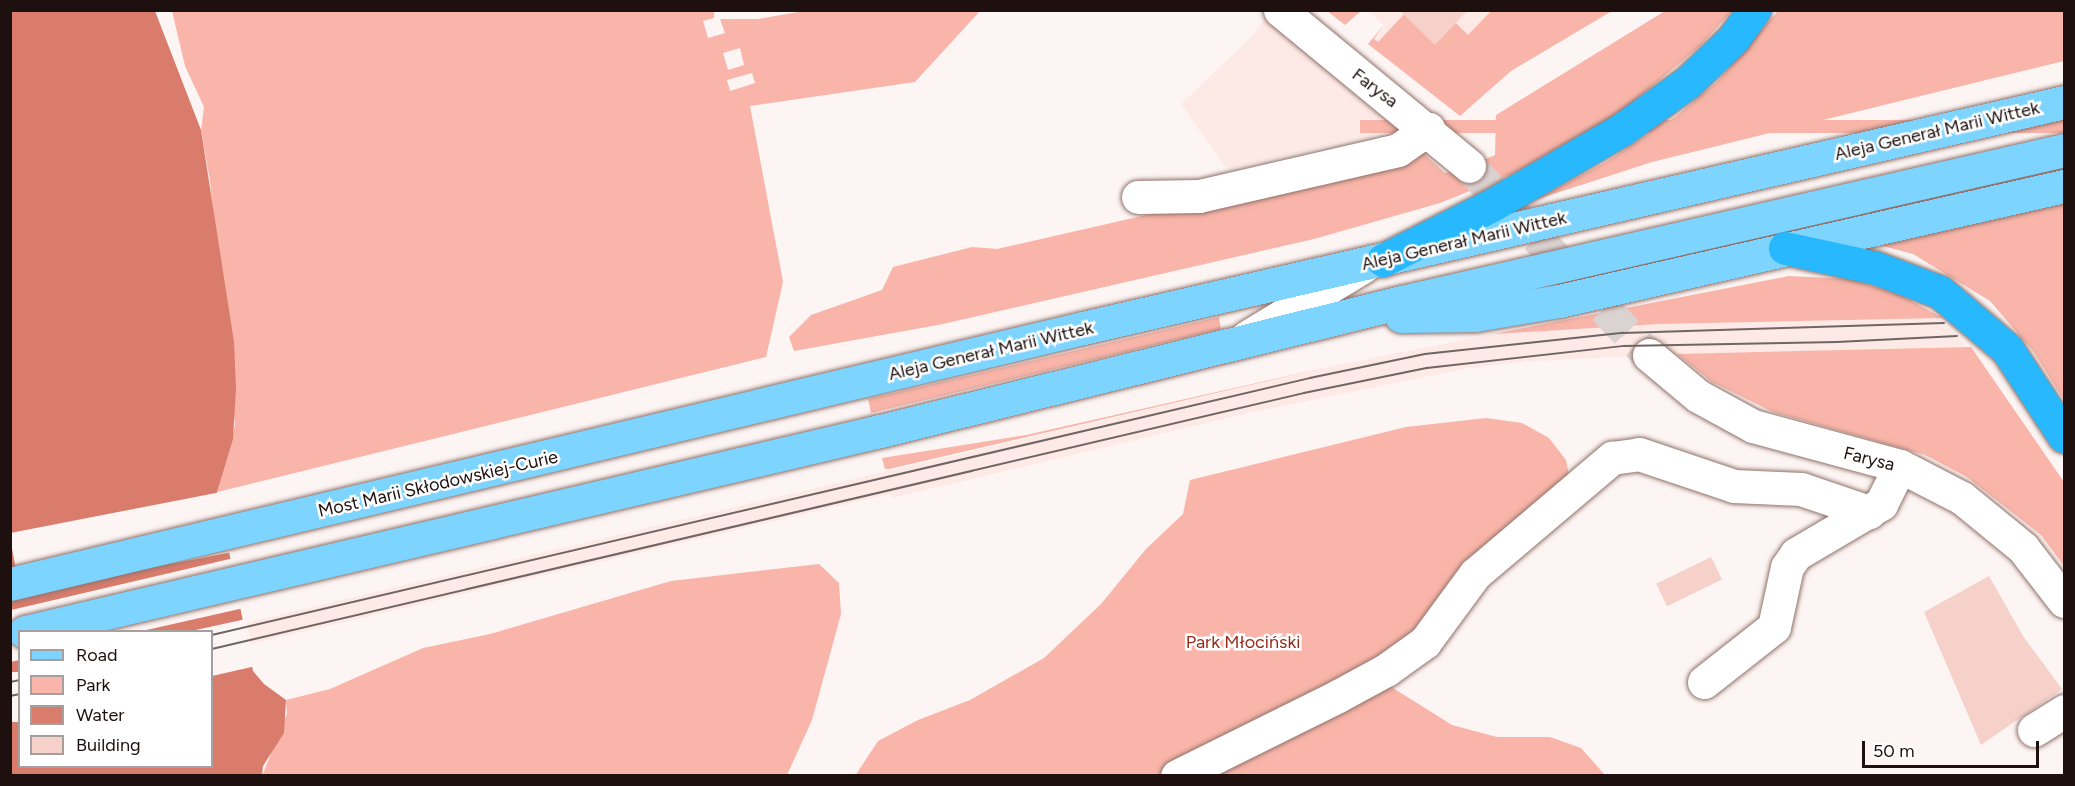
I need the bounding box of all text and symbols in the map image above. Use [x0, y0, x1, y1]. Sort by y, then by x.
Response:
street label: Farysa [1348, 64, 1402, 112]
street label: Aleja Generał Marii Wittek [1833, 97, 2041, 165]
street label: Aleja Generał Marii Wittek [1360, 207, 1568, 275]
street label: Aleja Generał Marii Wittek [887, 317, 1095, 385]
street label: Farysa [1841, 442, 1897, 476]
street label: Most Marii Skłodowskiej-Curie [316, 446, 560, 522]
legend [18, 630, 213, 768]
park label: Park Młociński [1186, 631, 1300, 653]
text: Road [76, 644, 117, 666]
text: Park [76, 674, 110, 696]
text: Water [76, 704, 124, 726]
scale bar [1865, 729, 2042, 767]
text: Building [76, 734, 141, 756]
text: 50 m [1873, 740, 1915, 762]

